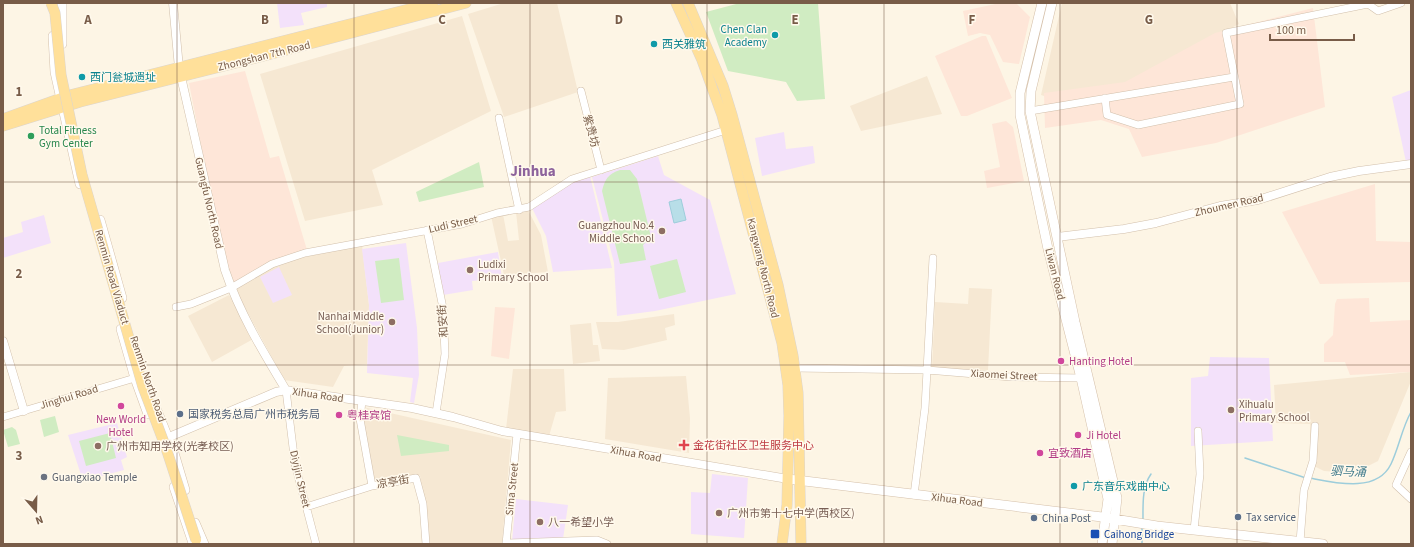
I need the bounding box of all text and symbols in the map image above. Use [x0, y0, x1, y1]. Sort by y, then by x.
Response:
text: A [83, 11, 92, 29]
text: B [261, 11, 269, 29]
text: C [438, 11, 446, 29]
text: D [615, 11, 623, 29]
text: E [791, 11, 799, 29]
text: F [969, 11, 976, 29]
text: G [1145, 11, 1153, 29]
scale bar [1270, 16, 1354, 42]
place label: Chen Clan Academy [720, 22, 767, 50]
text: 100 m [1276, 22, 1306, 39]
marker: Chen Clan Academy [770, 30, 780, 40]
street label: Zhongshan 7th Road [216, 37, 312, 75]
place label: 西关雅筑 [662, 37, 706, 52]
marker: 西关雅筑 [649, 39, 659, 49]
place label: 西门瓮城遗址 [90, 70, 156, 85]
marker: 西门瓮城遗址 [77, 72, 87, 82]
text: 1 [16, 83, 23, 101]
street label: 紫贵坊 [579, 113, 603, 149]
place label: Total Fitness Gym Center [39, 123, 97, 151]
marker: Total Fitness Gym Center [26, 131, 36, 141]
street label: Guangfu North Road [191, 156, 227, 250]
district label: Jinhua [510, 161, 556, 182]
street label: Zhoumen Road [1193, 190, 1265, 220]
street label: Ludi Street [427, 211, 479, 237]
street label: Kangwang North Road [743, 216, 783, 320]
place label: Guangzhou No.4 Middle School [578, 218, 655, 246]
marker: Guangzhou No.4 Middle School [657, 226, 667, 236]
street label: Renmin Road Viaduct [91, 228, 133, 326]
street label: Liwan Road [1041, 246, 1069, 302]
place label: Ludixi Primary School [478, 257, 549, 285]
text: 2 [16, 265, 23, 283]
marker: Ludixi Primary School [465, 265, 475, 275]
street label: 和安街 [434, 304, 452, 338]
place label: Nanhai Middle School(Junior) [316, 309, 385, 337]
marker: Nanhai Middle School(Junior) [387, 317, 397, 327]
street label: Renmin North Road [126, 334, 170, 424]
place label: Hanting Hotel [1069, 354, 1133, 369]
marker: Hanting Hotel [1056, 356, 1066, 366]
street label: Xiaomei Street [970, 366, 1038, 384]
street label: Jinghui Road [38, 381, 100, 413]
street label: Xihua Road [291, 384, 345, 406]
place label: Xihualu Primary School [1239, 397, 1310, 425]
marker: New World Hotel [116, 401, 126, 411]
marker: Xihualu Primary School [1226, 405, 1236, 415]
place label: 国家税务总局广州市税务局 [188, 407, 320, 422]
place label: 粤桂宾馆 [347, 408, 391, 423]
marker: 国家税务总局广州市税务局 [175, 409, 185, 419]
marker: 粤桂宾馆 [334, 410, 344, 420]
place label: New World Hotel [96, 412, 146, 440]
place label: Ji Hotel [1086, 428, 1121, 443]
marker: Ji Hotel [1073, 430, 1083, 440]
place label: 金花街社区卫生服务中心 [693, 438, 814, 453]
place label: 广州市知用学校(光孝校区) [106, 439, 234, 454]
marker: 金花街社区卫生服务中心 [678, 439, 690, 451]
marker: 广州市知用学校(光孝校区) [93, 441, 103, 451]
street label: Xihua Road [609, 442, 663, 466]
place label: 宜致酒店 [1048, 446, 1092, 461]
text: 3 [16, 447, 23, 465]
marker: 宜致酒店 [1035, 448, 1045, 458]
street label: Diyijin Street [286, 449, 314, 509]
street label: Sima Street [502, 462, 522, 516]
water label: 驷马涌 [1330, 463, 1368, 481]
place label: Guangxiao Temple [52, 470, 138, 485]
marker: Guangxiao Temple [39, 472, 49, 482]
street label: 凉亭街 [375, 472, 411, 492]
place label: 广东音乐戏曲中心 [1082, 479, 1170, 494]
marker: 广东音乐戏曲中心 [1069, 481, 1079, 491]
street label: Xihua Road [930, 489, 984, 511]
north arrow [16, 491, 56, 531]
place label: 广州市第十七中学(西校区) [727, 506, 855, 521]
marker: 广州市第十七中学(西校区) [714, 508, 724, 518]
place label: Tax service [1246, 510, 1297, 525]
place label: China Post [1042, 511, 1091, 526]
text: N [33, 512, 45, 528]
marker: Tax service [1233, 512, 1243, 522]
marker: China Post [1029, 513, 1039, 523]
place label: 八一希望小学 [548, 515, 614, 530]
marker: 八一希望小学 [535, 517, 545, 527]
place label: Caihong Bridge [1104, 527, 1175, 542]
marker: Caihong Bridge [1089, 528, 1101, 540]

